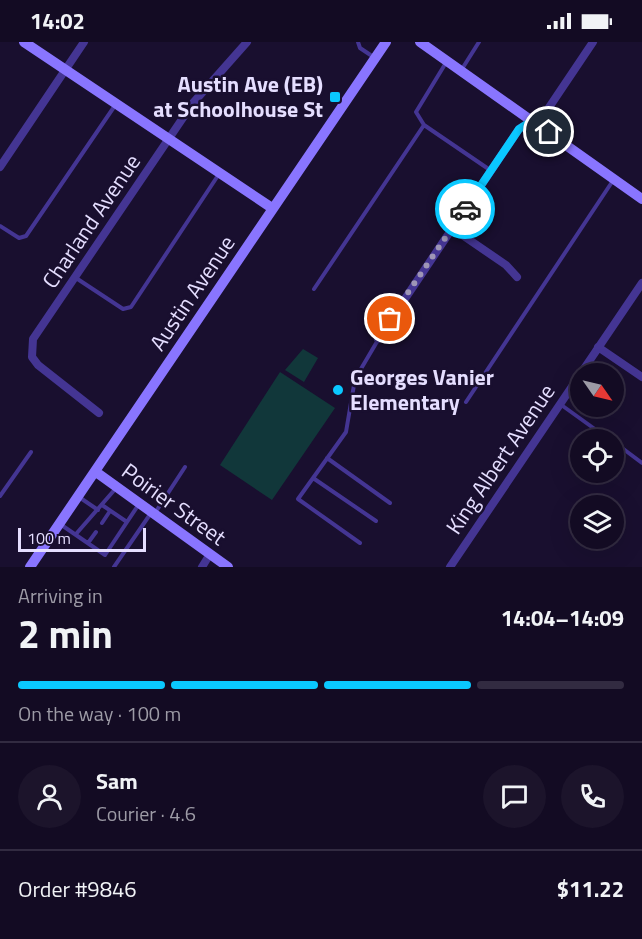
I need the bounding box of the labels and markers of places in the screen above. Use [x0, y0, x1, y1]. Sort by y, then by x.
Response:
place label: Austin Ave (EB) at Schoolhouse St [153, 67, 323, 126]
marker: Austin Ave (EB) at Schoolhouse St [328, 90, 342, 104]
pin [523, 106, 574, 157]
pin [364, 293, 415, 344]
place label: Georges Vanier Elementary [350, 360, 494, 419]
marker: Georges Vanier Elementary [331, 383, 345, 397]

